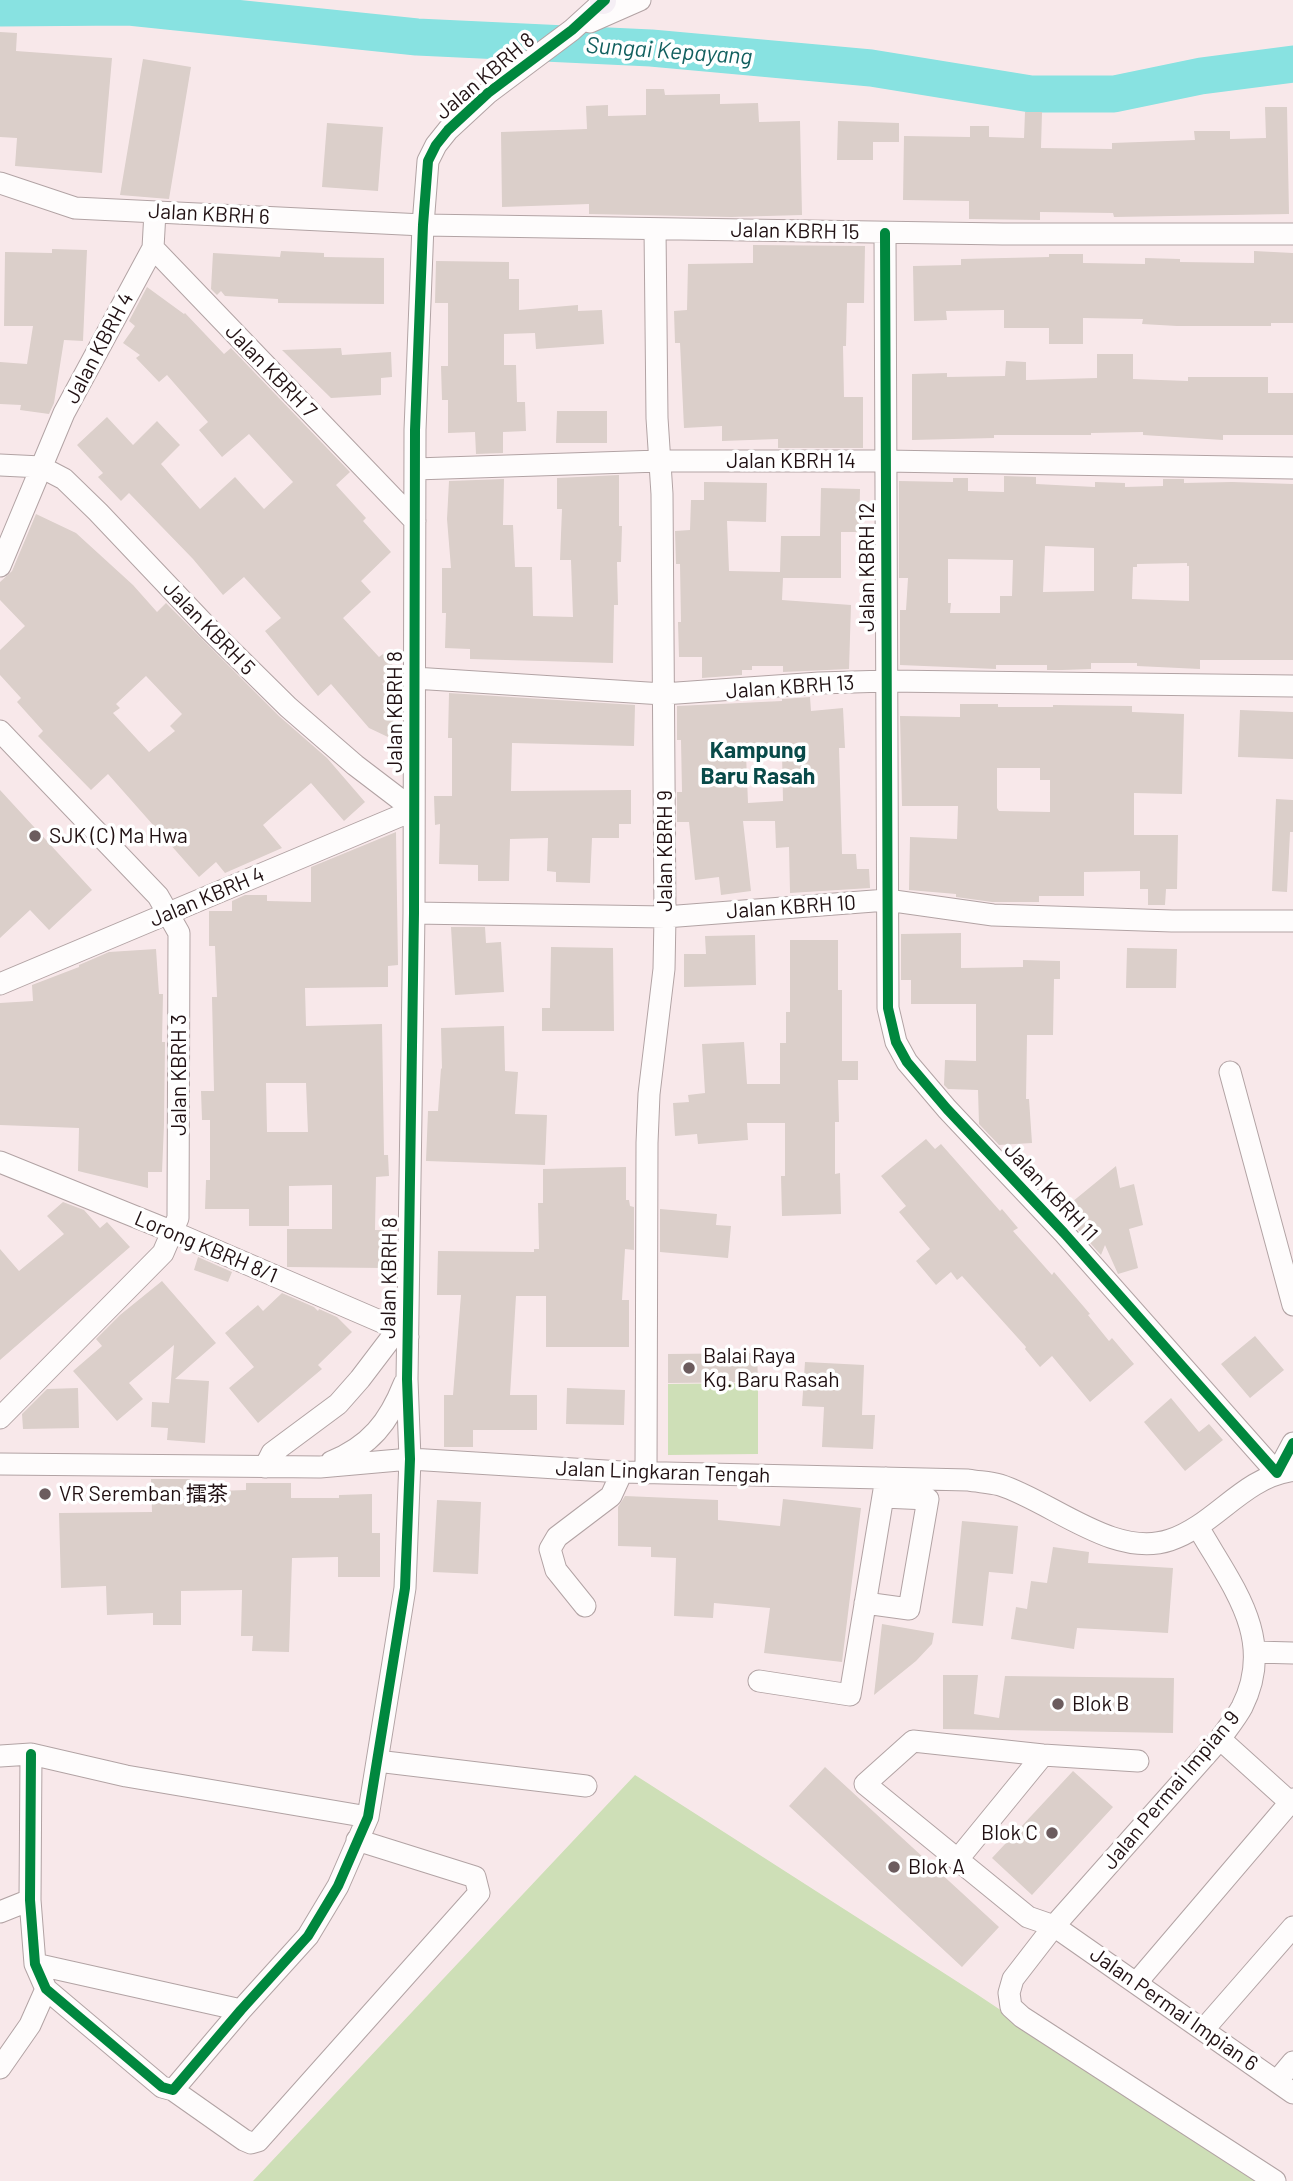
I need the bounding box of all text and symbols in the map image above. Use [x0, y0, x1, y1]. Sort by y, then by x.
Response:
street label: Jalan KBRH 8 [430, 27, 540, 125]
water label: Sungai Kepayang [585, 31, 753, 71]
street label: Jalan KBRH 6 [148, 198, 270, 230]
street label: Jalan KBRH 15 [730, 217, 860, 245]
street label: Jalan KBRH 4 [59, 288, 139, 408]
street label: Jalan KBRH 7 [220, 319, 322, 423]
street label: Jalan KBRH 14 [726, 448, 856, 474]
street label: Jalan KBRH 12 [854, 502, 880, 632]
street label: Jalan KBRH 5 [158, 576, 260, 680]
street label: Jalan KBRH 8 [382, 651, 408, 773]
street label: Jalan KBRH 13 [725, 670, 855, 704]
district label: Kampung Baru Rasah [701, 736, 815, 790]
street label: Jalan KBRH 9 [652, 790, 678, 912]
place label: SJK (C) Ma Hwa [49, 823, 188, 849]
marker: SJK (C) Ma Hwa [27, 828, 43, 844]
street label: Jalan KBRH 4 [146, 862, 268, 932]
street label: Jalan KBRH 10 [725, 890, 857, 924]
street label: Jalan KBRH 3 [166, 1014, 192, 1136]
street label: Jalan KBRH 11 [999, 1138, 1103, 1246]
street label: Lorong KBRH 8/1 [131, 1206, 281, 1288]
street label: Jalan KBRH 8 [375, 1217, 403, 1339]
place label: Balai Raya Kg. Baru Rasah [703, 1343, 839, 1393]
marker: Balai Raya Kg. Baru Rasah [681, 1360, 697, 1376]
street label: Jalan Lingkaran Tengah [555, 1456, 771, 1488]
place label: VR Seremban 擂茶 [59, 1481, 228, 1507]
marker: VR Seremban 擂茶 [37, 1486, 53, 1502]
place label: Blok B [1072, 1691, 1129, 1717]
marker: Blok B [1050, 1696, 1066, 1712]
street label: Jalan Permai Impian 9 [1097, 1706, 1245, 1874]
place label: Blok C [981, 1820, 1038, 1846]
marker: Blok C [1044, 1825, 1060, 1841]
place label: Blok A [908, 1854, 965, 1880]
marker: Blok A [886, 1859, 902, 1875]
street label: Jalan Permai Impian 6 [1085, 1942, 1263, 2076]

